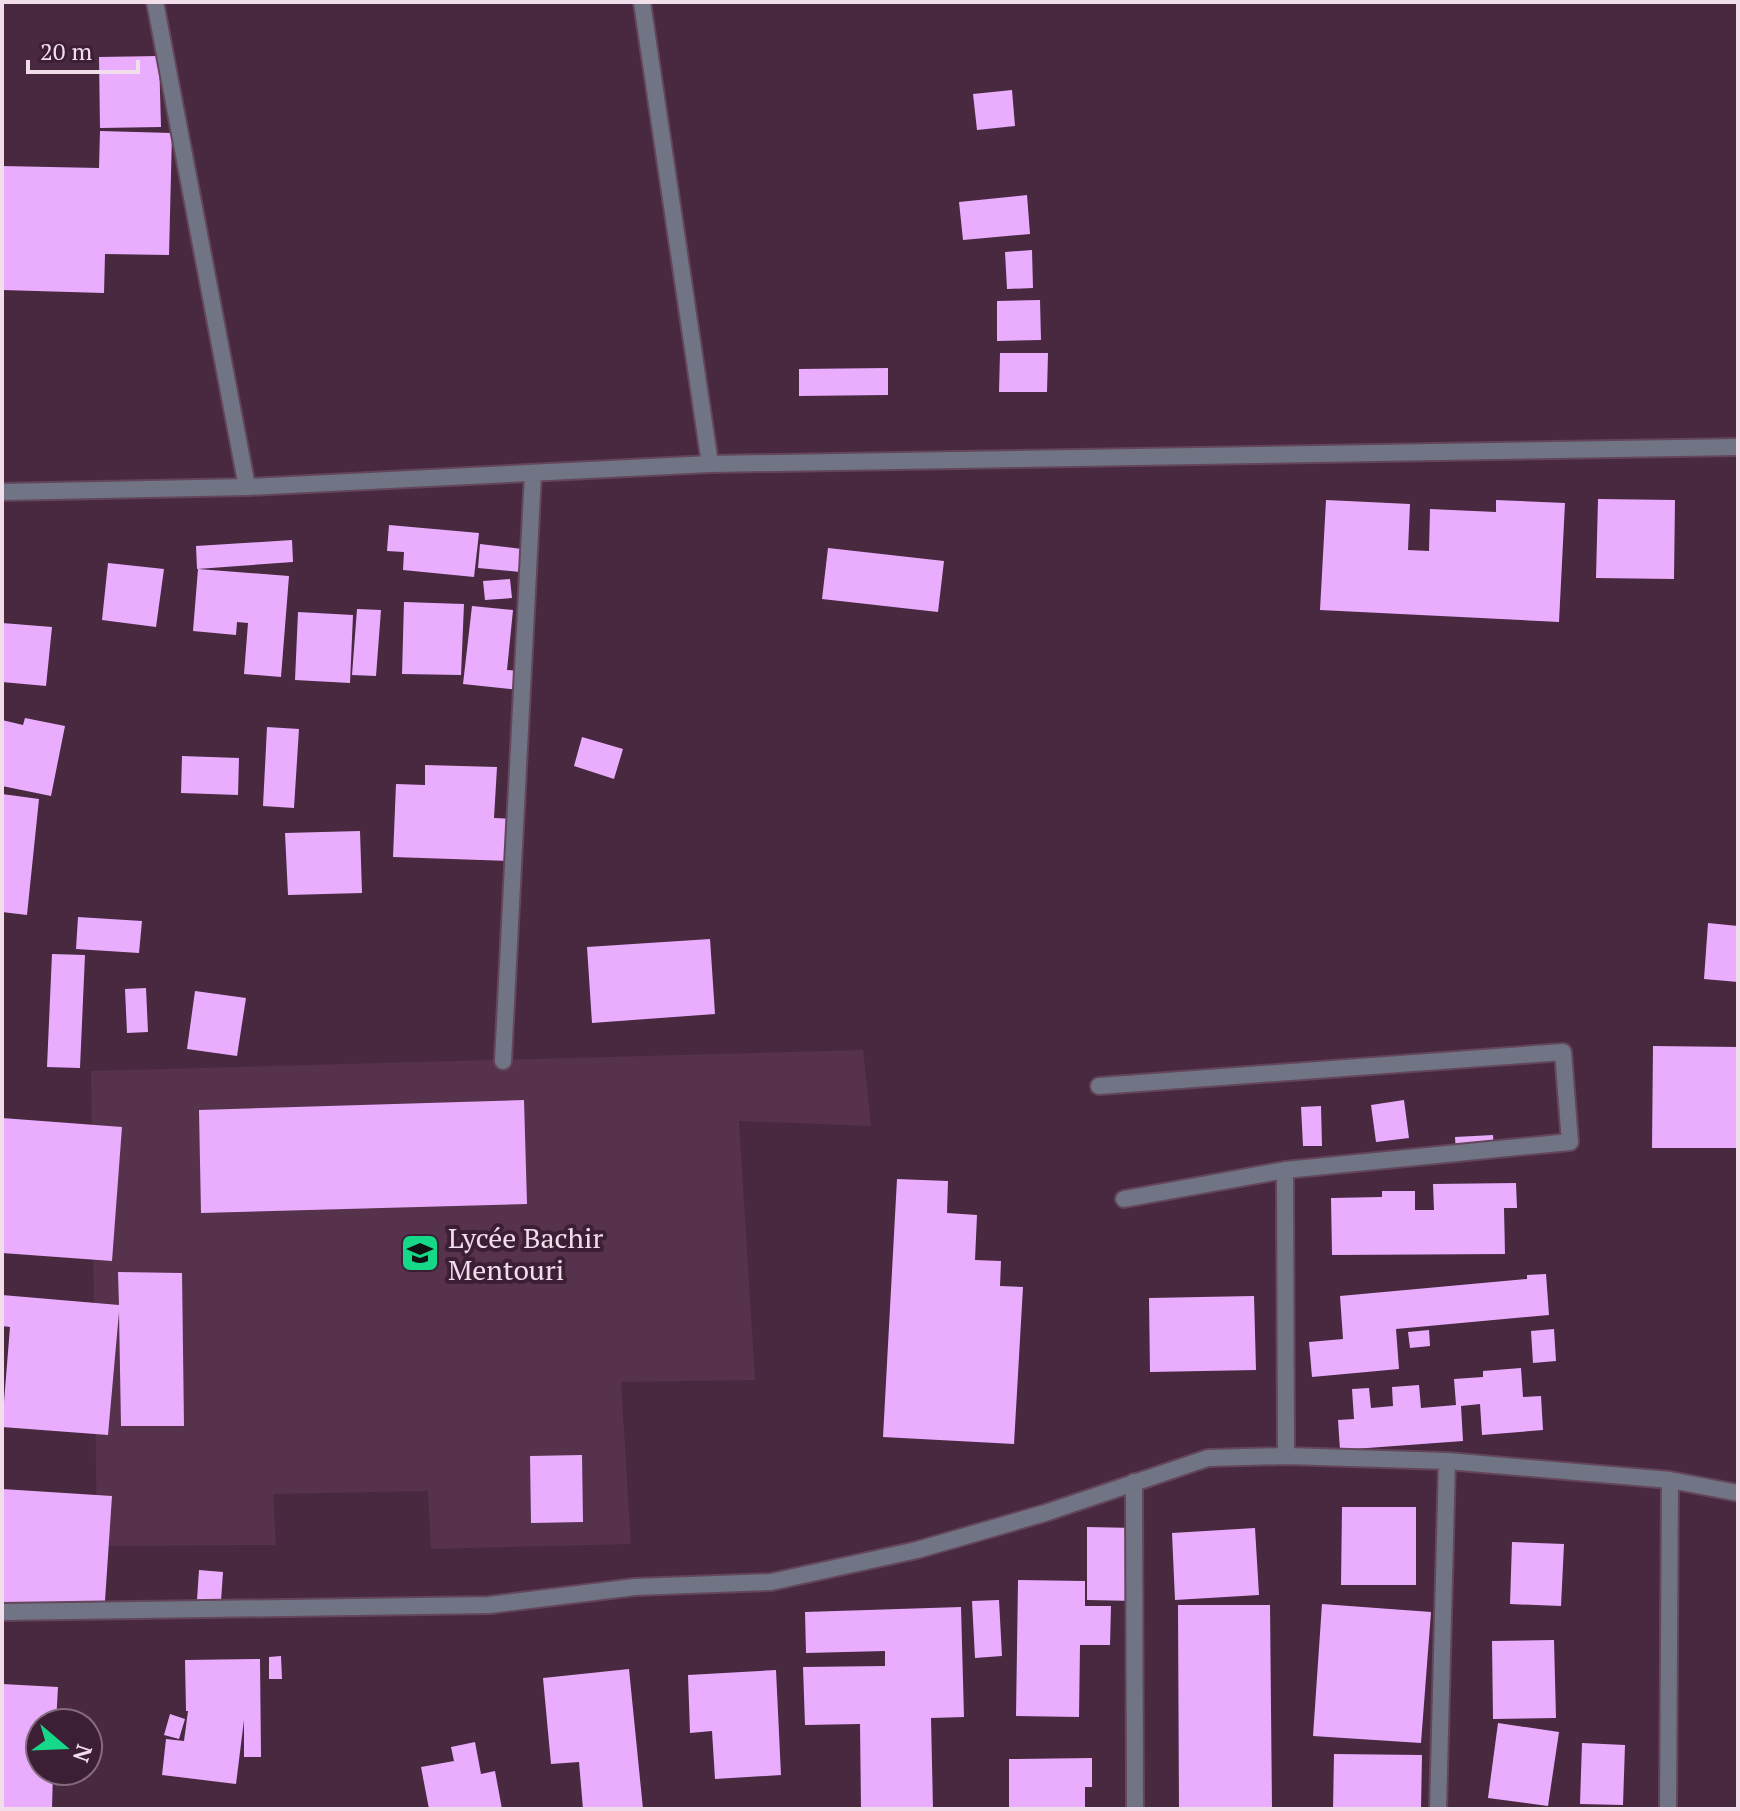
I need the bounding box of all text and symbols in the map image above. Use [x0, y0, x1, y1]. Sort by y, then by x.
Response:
scale bar [28, 24, 138, 74]
text: 20 m [40, 35, 92, 67]
place label: Lycée Bachir Mentouri [448, 1219, 603, 1288]
school or university icon: Lycée Bachir Mentouri [399, 1232, 441, 1274]
north arrow [24, 1707, 104, 1787]
text: N [67, 1741, 100, 1767]

